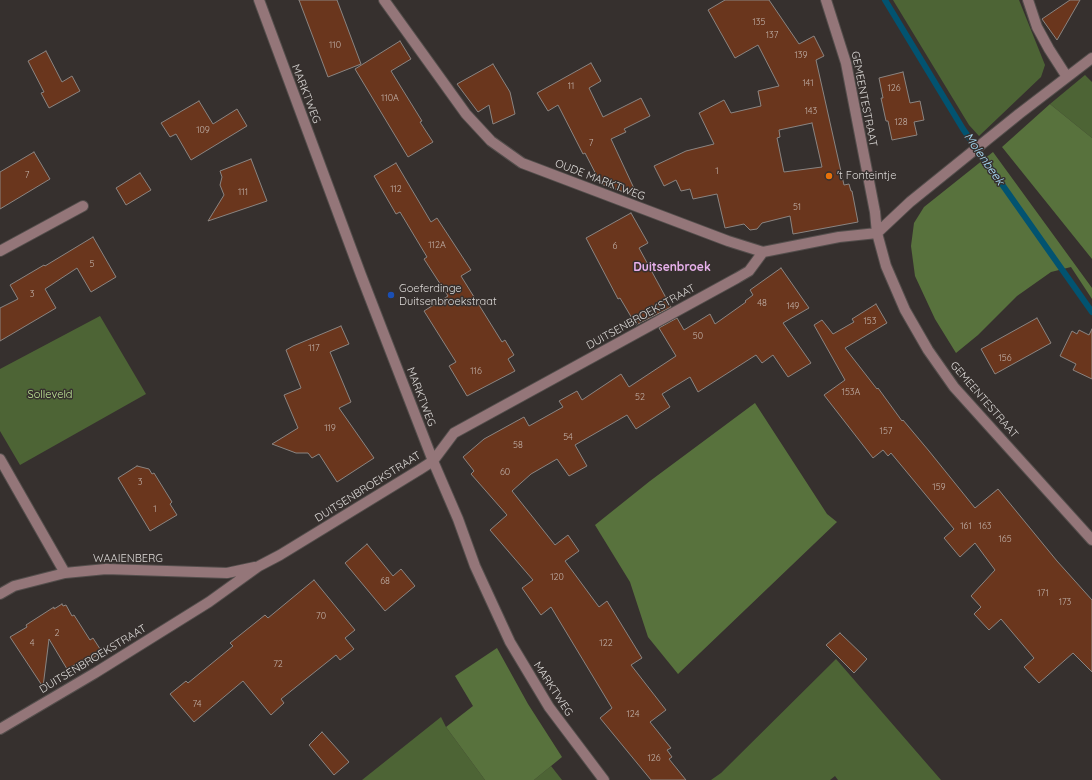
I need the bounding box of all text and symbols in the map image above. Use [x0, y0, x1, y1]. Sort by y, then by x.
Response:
house number: 135 [753, 17, 765, 27]
house number: 137 [766, 30, 778, 40]
house number: 110 [329, 40, 341, 50]
house number: 139 [794, 50, 808, 60]
street label: GEMEENTESTRAAT [848, 50, 880, 148]
street label: MARKTWEG [289, 63, 323, 125]
house number: 141 [802, 78, 814, 88]
house number: 11 [568, 81, 574, 91]
house number: 126 [887, 83, 901, 93]
house number: 110A [381, 93, 399, 103]
house number: 143 [805, 106, 817, 116]
house number: 128 [894, 117, 908, 127]
house number: 109 [196, 125, 210, 135]
water label: Molenbeek [961, 130, 1007, 188]
house number: 7 [589, 138, 593, 148]
street label: OUDE MARKTWEG [553, 157, 647, 203]
house number: 1 [715, 166, 719, 176]
place label: 't Fonteintje [837, 169, 896, 183]
house number: 7 [25, 170, 29, 180]
marker: 't Fonteintje [824, 171, 834, 181]
house number: 112 [390, 184, 402, 194]
house number: 111 [238, 187, 248, 197]
house number: 51 [793, 202, 801, 212]
house number: 112A [428, 240, 446, 250]
house number: 6 [613, 241, 617, 251]
house number: 5 [90, 259, 94, 269]
district label: Duitsenbroek [633, 260, 711, 274]
place label: Goeferdinge Duitsenbroekstraat [399, 282, 497, 308]
street label: DUITSENBROEKSTRAAT [584, 282, 698, 352]
house number: 3 [30, 289, 34, 299]
marker: Goeferdinge Duitsenbroekstraat [386, 290, 396, 300]
house number: 48 [757, 298, 767, 308]
house number: 149 [787, 301, 799, 311]
house number: 153 [864, 316, 876, 326]
house number: 50 [693, 331, 703, 341]
house number: 117 [308, 343, 320, 353]
house number: 156 [998, 353, 1012, 363]
street label: GEMEENTESTRAAT [947, 359, 1021, 441]
street label: MARKTWEG [404, 366, 438, 428]
house number: 116 [470, 366, 482, 376]
house number: 153A [842, 387, 860, 397]
park label: Solleveld [27, 388, 73, 402]
house number: 52 [635, 392, 645, 402]
house number: 119 [324, 423, 336, 433]
house number: 157 [880, 426, 892, 436]
house number: 54 [563, 432, 573, 442]
house number: 58 [513, 440, 523, 450]
street label: DUITSENBROEKSTRAAT [313, 449, 423, 525]
house number: 60 [500, 467, 510, 477]
house number: 3 [138, 477, 142, 487]
house number: 159 [932, 482, 946, 492]
house number: 1 [153, 504, 157, 514]
house number: 161 [960, 521, 972, 531]
house number: 163 [979, 521, 991, 531]
house number: 165 [998, 534, 1012, 544]
street label: WAAIENBERG [93, 552, 163, 566]
house number: 120 [550, 572, 564, 582]
house number: 68 [380, 576, 390, 586]
house number: 171 [1037, 588, 1049, 598]
house number: 173 [1059, 597, 1071, 607]
house number: 70 [316, 611, 326, 621]
street label: DUITSENBROEKSTRAAT [37, 622, 149, 696]
house number: 2 [55, 628, 59, 638]
house number: 4 [30, 638, 34, 648]
house number: 122 [599, 638, 613, 648]
house number: 72 [273, 659, 283, 669]
street label: MARKTWEG [531, 659, 575, 719]
house number: 74 [193, 699, 201, 709]
house number: 124 [627, 709, 639, 719]
house number: 126 [647, 753, 661, 763]

